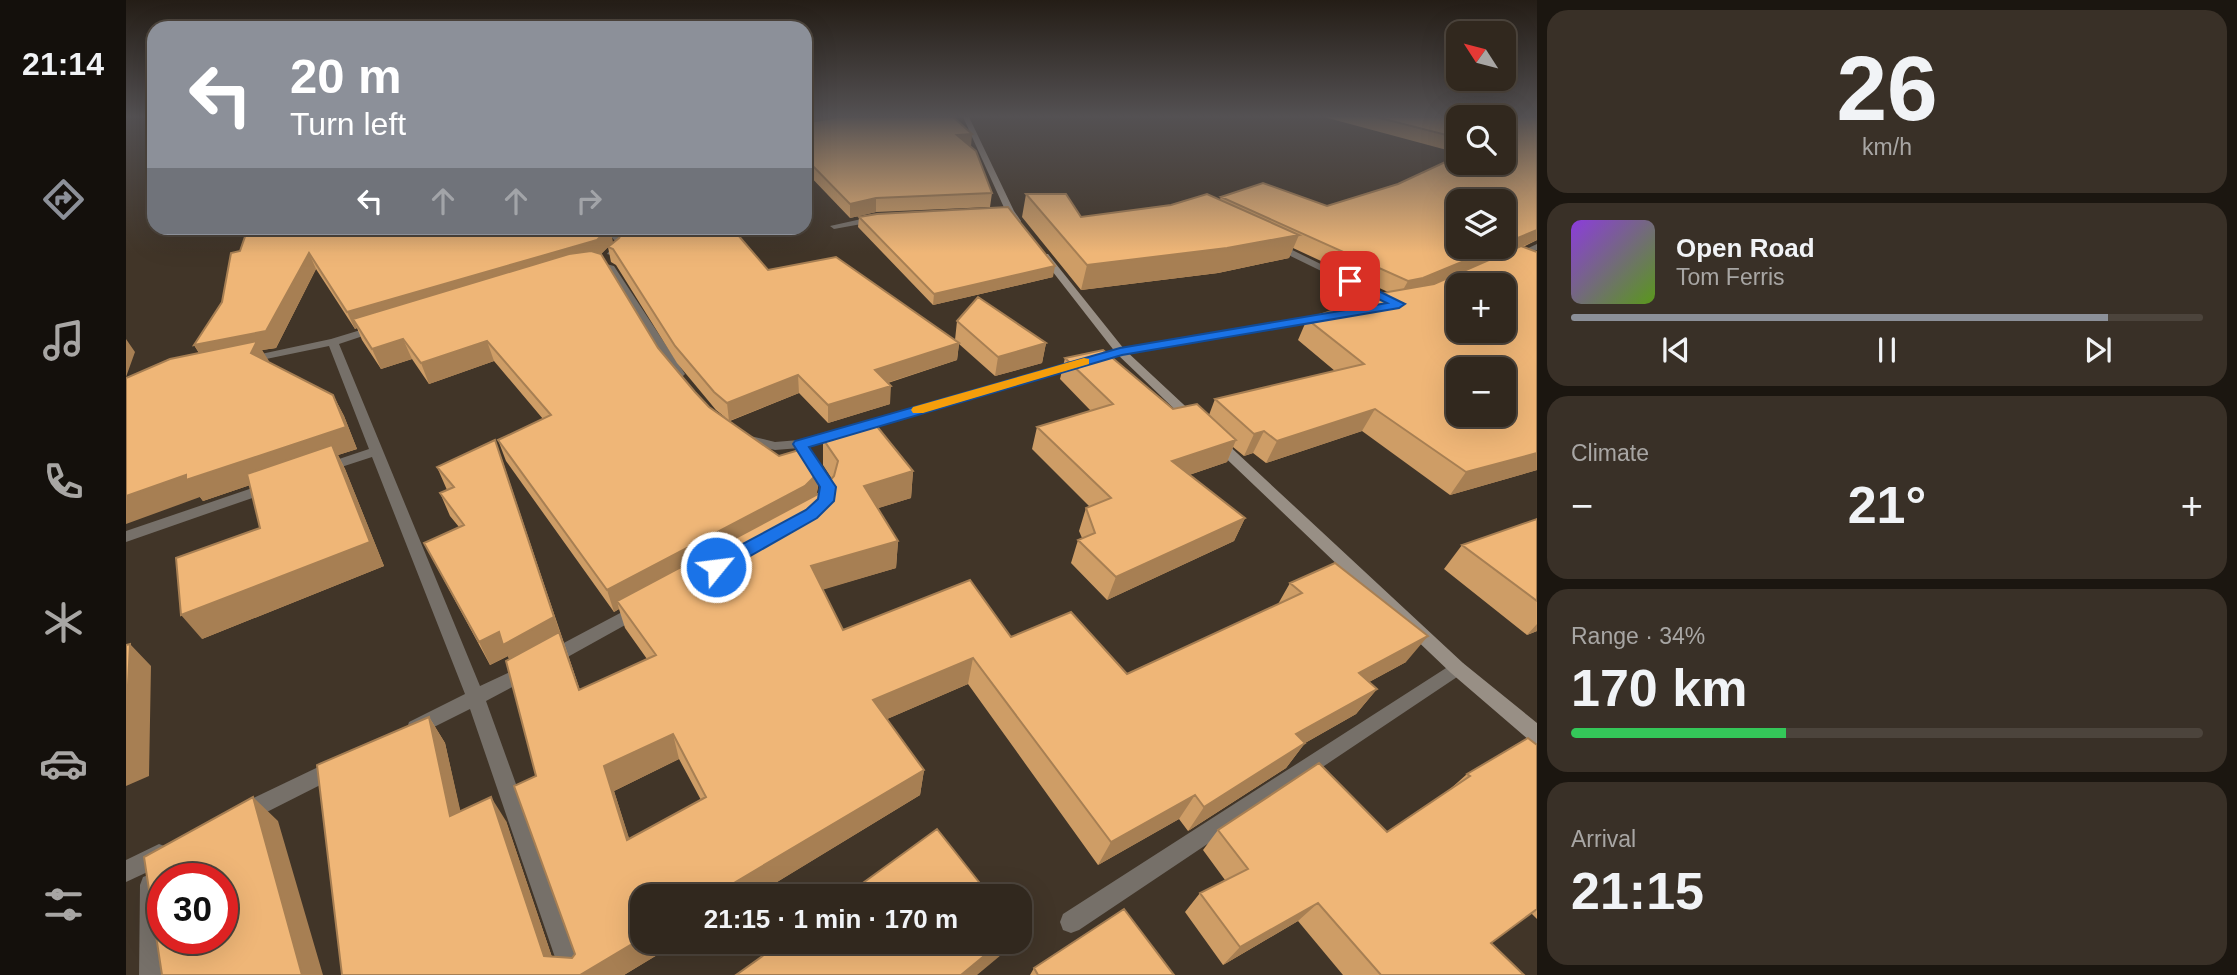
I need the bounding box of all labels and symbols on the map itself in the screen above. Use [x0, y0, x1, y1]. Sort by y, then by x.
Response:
north arrow [1446, 21, 1516, 91]
pin [1320, 251, 1380, 311]
position arrow [679, 530, 753, 604]
speed limit sign: 30 [147, 863, 238, 954]

